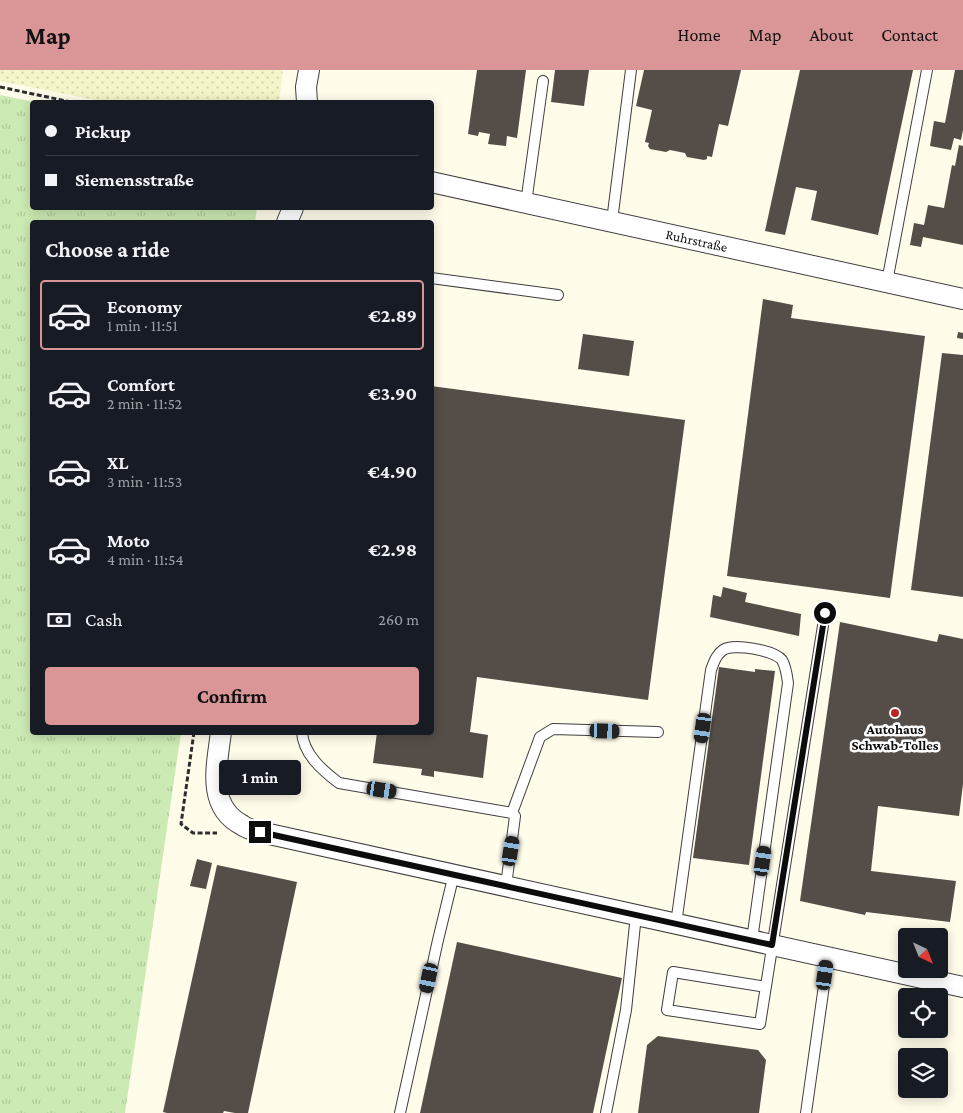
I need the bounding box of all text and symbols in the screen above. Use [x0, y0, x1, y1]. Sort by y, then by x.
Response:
text: Map [25, 22, 71, 49]
text: Home [678, 25, 721, 45]
text: Map [749, 25, 781, 45]
text: About [809, 25, 853, 45]
text: Contact [881, 25, 938, 45]
text: Pickup [75, 121, 131, 142]
text: Siemensstraße [75, 169, 194, 190]
street label: Ruhrstraße [664, 226, 729, 255]
text: Choose a ride [45, 237, 170, 262]
icon: car [47, 293, 92, 338]
text: Economy [107, 296, 182, 317]
text: €2.89 [368, 305, 417, 326]
text: 1 min · 11:51 [107, 317, 178, 334]
icon: car [47, 371, 92, 416]
text: Comfort [107, 374, 175, 395]
text: €3.90 [368, 383, 417, 404]
text: 2 min · 11:52 [107, 395, 182, 412]
icon: car [47, 449, 92, 494]
text: XL [107, 452, 129, 473]
text: €4.90 [367, 461, 417, 482]
text: 3 min · 11:53 [107, 473, 182, 490]
icon: car [47, 527, 92, 572]
text: Moto [107, 530, 150, 551]
text: €2.98 [368, 539, 417, 560]
text: 4 min · 11:54 [107, 551, 184, 568]
route start [814, 602, 836, 624]
icon: cash [45, 606, 73, 634]
text: Cash [85, 609, 123, 630]
text: 260 m [378, 611, 419, 628]
button: Confirm [45, 667, 419, 725]
marker: Autohaus Schwab-Tolles [889, 707, 901, 719]
car [693, 712, 712, 744]
place label: Autohaus Schwab-Tolles [851, 721, 939, 753]
car [589, 723, 620, 739]
callout: 1 min [219, 760, 301, 794]
text: 1 min [242, 769, 278, 786]
car [366, 780, 397, 800]
route end [249, 821, 271, 843]
car [501, 835, 520, 867]
car [753, 845, 772, 877]
north arrow [898, 928, 948, 978]
map controls [898, 928, 948, 1098]
car [815, 959, 834, 991]
car [418, 962, 439, 994]
button: locate [898, 988, 948, 1038]
button: layers [898, 1048, 948, 1098]

